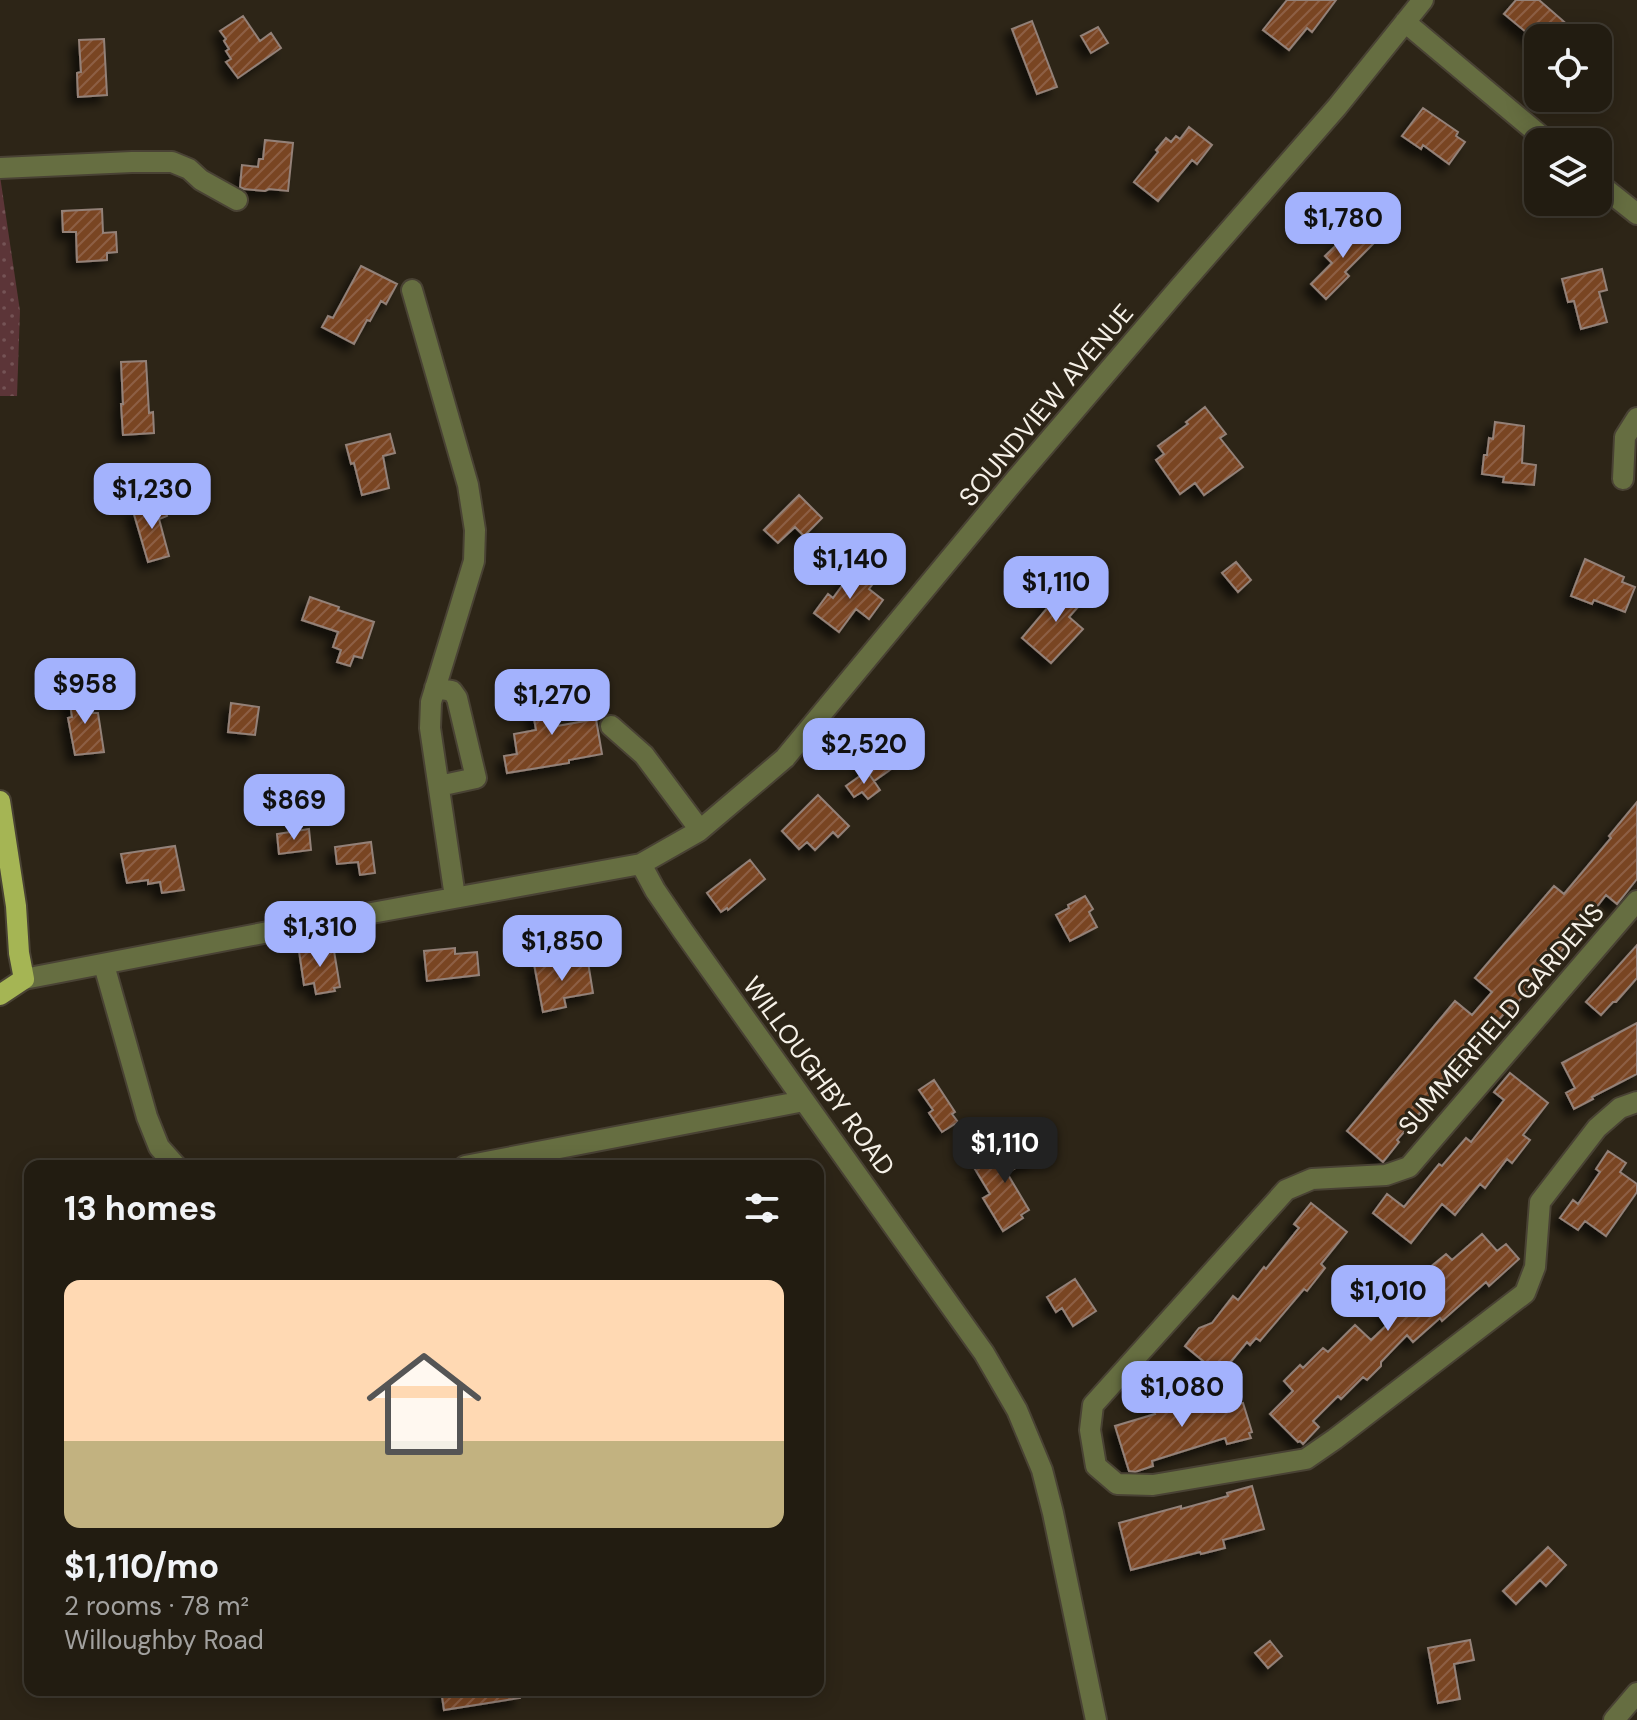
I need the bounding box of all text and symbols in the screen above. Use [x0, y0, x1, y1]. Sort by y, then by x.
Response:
map controls [1524, 24, 1612, 216]
button: locate [1524, 24, 1612, 112]
button: layers [1524, 128, 1612, 216]
pin: $1,780 [1278, 192, 1408, 260]
text: $1,780 [1303, 201, 1383, 235]
street label: SOUNDVIEW AVENUE [951, 297, 1141, 513]
pin: $1,230 [87, 463, 217, 531]
text: $1,230 [112, 472, 192, 506]
pin: $1,140 [785, 533, 915, 601]
text: $1,140 [812, 542, 888, 576]
pin: $1,110 [991, 556, 1121, 624]
text: $1,110 [1022, 565, 1090, 599]
pin: $958 [38, 658, 132, 726]
text: $958 [53, 667, 117, 701]
pin: $1,270 [487, 669, 617, 737]
text: $1,270 [513, 678, 591, 712]
pin: $2,520 [799, 718, 929, 786]
text: $2,520 [821, 727, 907, 761]
pin: $869 [247, 774, 341, 842]
text: $869 [262, 783, 326, 817]
street label: SUMMERFIELD GARDENS [1391, 896, 1611, 1142]
pin: $1,310 [255, 901, 385, 969]
text: $1,310 [283, 910, 357, 944]
pin: $1,850 [497, 915, 627, 983]
text: $1,850 [521, 924, 603, 958]
street label: WILLOUGHBY ROAD [735, 970, 903, 1182]
pin: $1,110 [940, 1117, 1070, 1185]
text: $1,110 [971, 1126, 1039, 1160]
text: 13 homes [64, 1186, 217, 1231]
icon: filters [740, 1186, 784, 1230]
pin: $1,010 [1323, 1265, 1453, 1333]
text: $1,010 [1349, 1274, 1427, 1308]
icon: home [352, 1332, 496, 1476]
pin: $1,080 [1117, 1361, 1247, 1429]
text: $1,080 [1140, 1370, 1224, 1404]
text: $1,110/mo [64, 1544, 219, 1589]
text: 2 rooms · 78 m² [64, 1589, 249, 1623]
text: Willoughby Road [64, 1623, 264, 1657]

